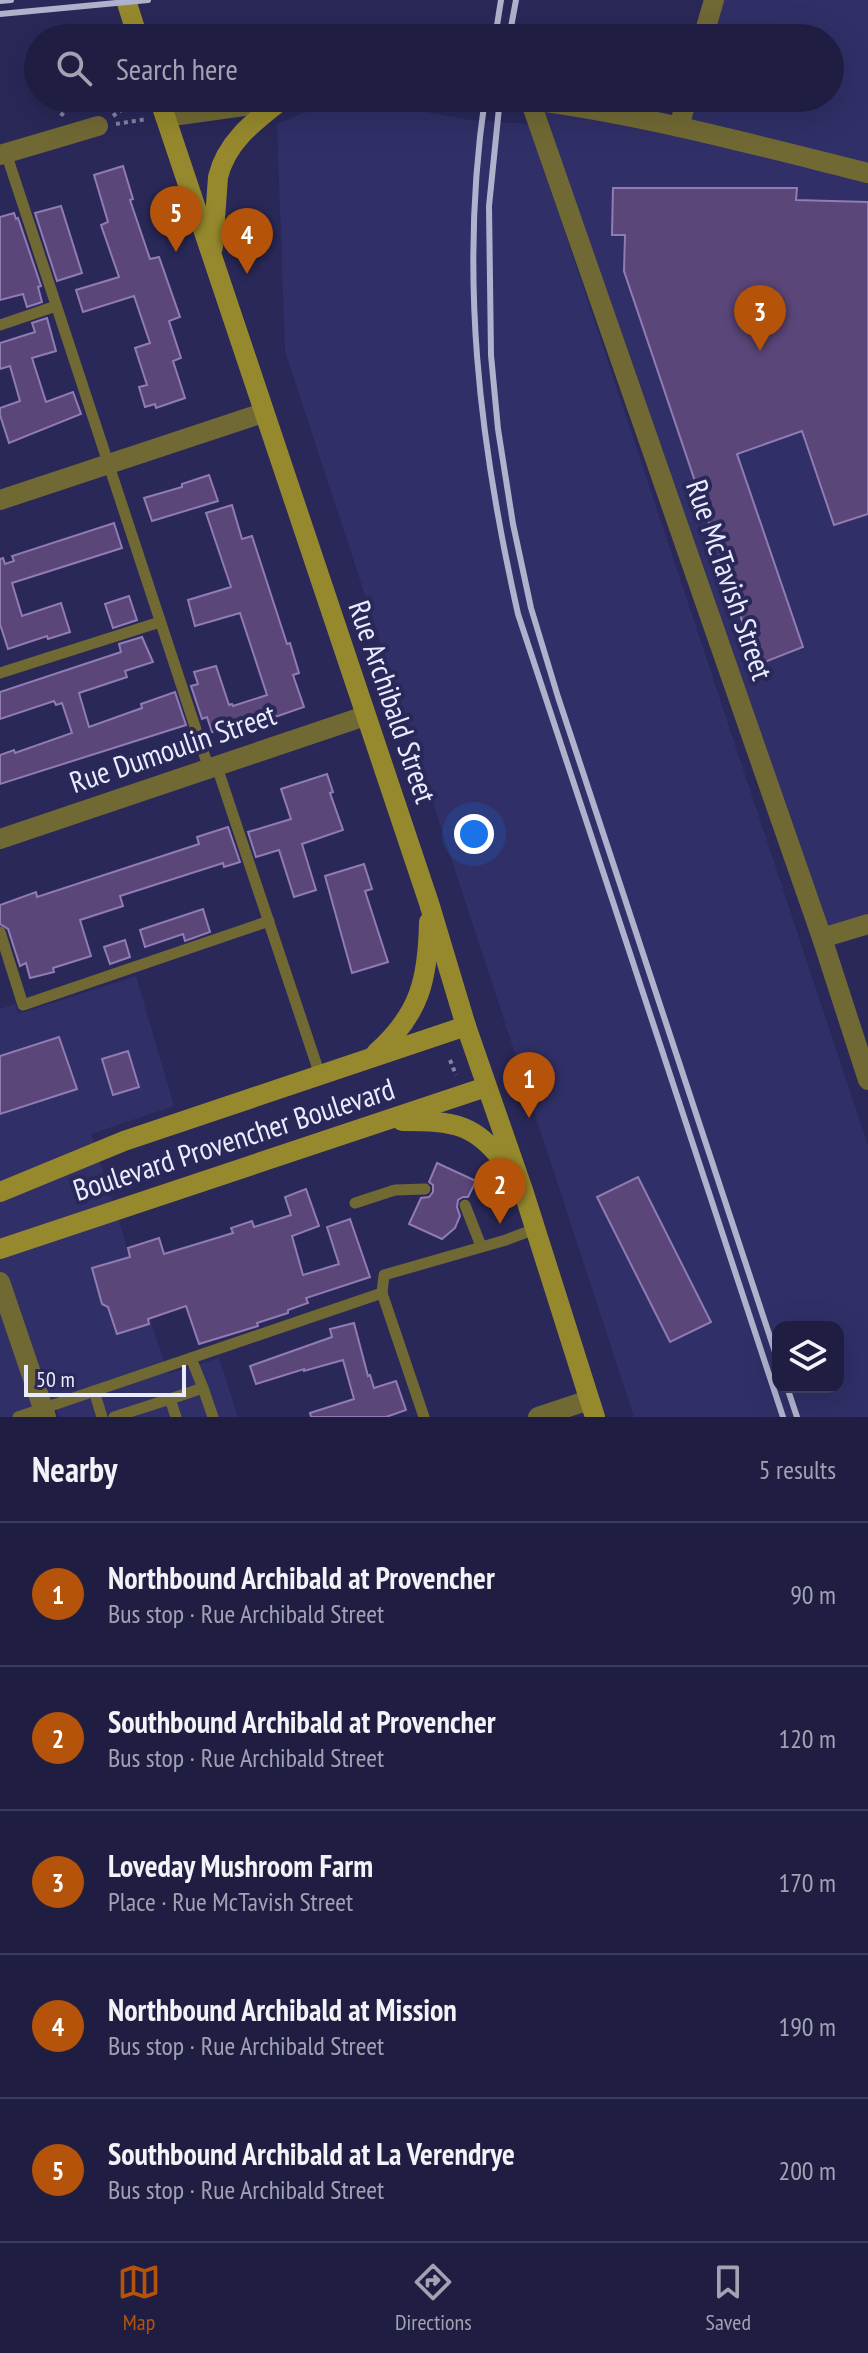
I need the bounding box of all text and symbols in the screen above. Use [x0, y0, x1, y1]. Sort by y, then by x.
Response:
search box [24, 24, 844, 112]
icon: search [52, 46, 96, 90]
text: Search here [116, 49, 238, 88]
pin: 5 [150, 186, 202, 252]
pin: 4 [221, 208, 273, 274]
pin: 3 [734, 285, 786, 351]
street label: Rue McTavish Street [678, 474, 783, 685]
street label: Rue Archibald Street [341, 595, 447, 809]
street label: Rue Dumoulin Street [64, 694, 281, 801]
your location [454, 814, 494, 854]
pin: 1 [503, 1052, 555, 1118]
street label: Boulevard Provencher Boulevard [68, 1068, 399, 1209]
pin: 2 [474, 1158, 526, 1224]
map controls [772, 1321, 844, 1393]
button: layers [772, 1321, 844, 1393]
scale bar [24, 1361, 186, 1397]
text: 50 m [36, 1365, 75, 1393]
text: Nearby [32, 1447, 117, 1491]
text: 5 results [759, 1453, 836, 1486]
text: Northbound Archibald at Provencher [108, 1558, 495, 1597]
text: 1 [52, 1578, 64, 1611]
text: 90 m [790, 1578, 836, 1611]
text: Bus stop · Rue Archibald Street [108, 1597, 384, 1630]
text: Southbound Archibald at Provencher [108, 1702, 496, 1741]
text: 2 [52, 1722, 64, 1755]
text: 120 m [778, 1722, 836, 1755]
text: Bus stop · Rue Archibald Street [108, 1741, 384, 1774]
text: Loveday Mushroom Farm [108, 1846, 373, 1885]
text: 3 [52, 1866, 64, 1899]
text: 170 m [778, 1866, 836, 1899]
text: Place · Rue McTavish Street [108, 1885, 353, 1918]
text: Northbound Archibald at Mission [108, 1990, 457, 2029]
text: 4 [52, 2010, 64, 2043]
text: 190 m [778, 2010, 836, 2043]
text: Bus stop · Rue Archibald Street [108, 2029, 384, 2062]
text: Southbound Archibald at La Verendrye [108, 2134, 515, 2173]
text: 5 [52, 2154, 64, 2187]
text: 200 m [778, 2154, 836, 2187]
text: Bus stop · Rue Archibald Street [108, 2173, 384, 2206]
tab: Map [117, 2260, 161, 2336]
tab: Directions [395, 2260, 472, 2336]
tab: Saved [706, 2260, 751, 2336]

